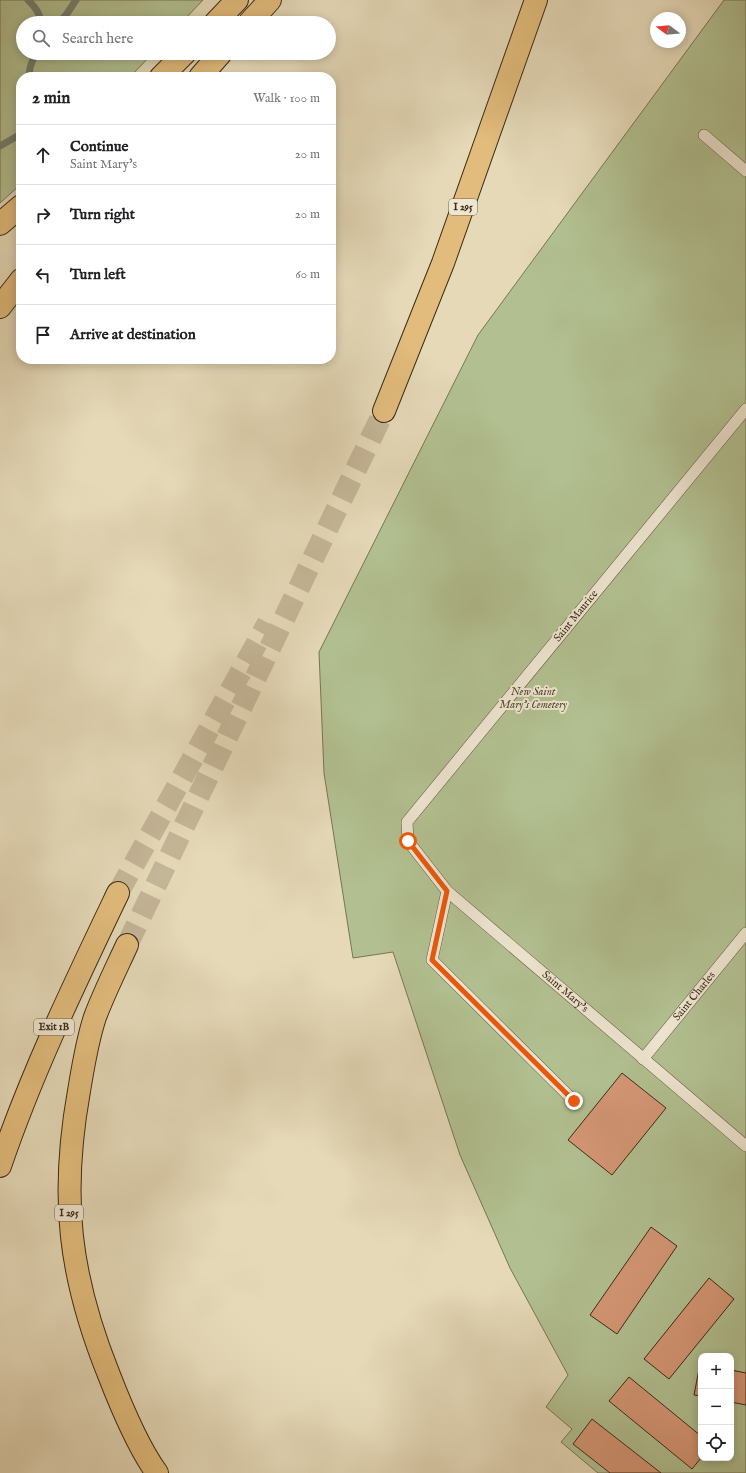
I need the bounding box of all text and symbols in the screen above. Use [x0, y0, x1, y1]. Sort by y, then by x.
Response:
north arrow [650, 12, 686, 48]
search box [16, 16, 336, 60]
icon: search [30, 27, 52, 49]
text: Search here [62, 29, 133, 48]
text: 2 min [32, 88, 70, 109]
text: Walk · 100 m [253, 90, 320, 107]
text: Continue [70, 137, 128, 156]
icon: ahead [32, 144, 54, 166]
text: 20 m [295, 146, 320, 163]
text: Saint Mary's [70, 156, 137, 173]
road number: I 295 [449, 199, 477, 215]
icon: right [32, 204, 54, 226]
text: Turn right [70, 205, 135, 224]
text: 20 m [295, 206, 320, 223]
icon: left [32, 264, 54, 286]
text: Turn left [70, 265, 126, 284]
text: 60 m [295, 266, 320, 283]
icon: arrive [32, 324, 54, 346]
text: Arrive at destination [70, 325, 196, 344]
street label: Saint Maurice [551, 587, 601, 645]
park label: New Saint Mary's Cemetery [499, 685, 568, 712]
route start [399, 832, 417, 850]
street label: Saint Mary's [539, 968, 591, 1016]
street label: Saint Charles [670, 969, 719, 1024]
road number: Exit 1B [34, 1019, 74, 1035]
route end [565, 1092, 583, 1110]
road number: I 295 [55, 1205, 83, 1221]
map controls [698, 1353, 734, 1461]
button: + [698, 1353, 734, 1389]
button: − [698, 1389, 734, 1425]
button: locate [698, 1425, 734, 1461]

